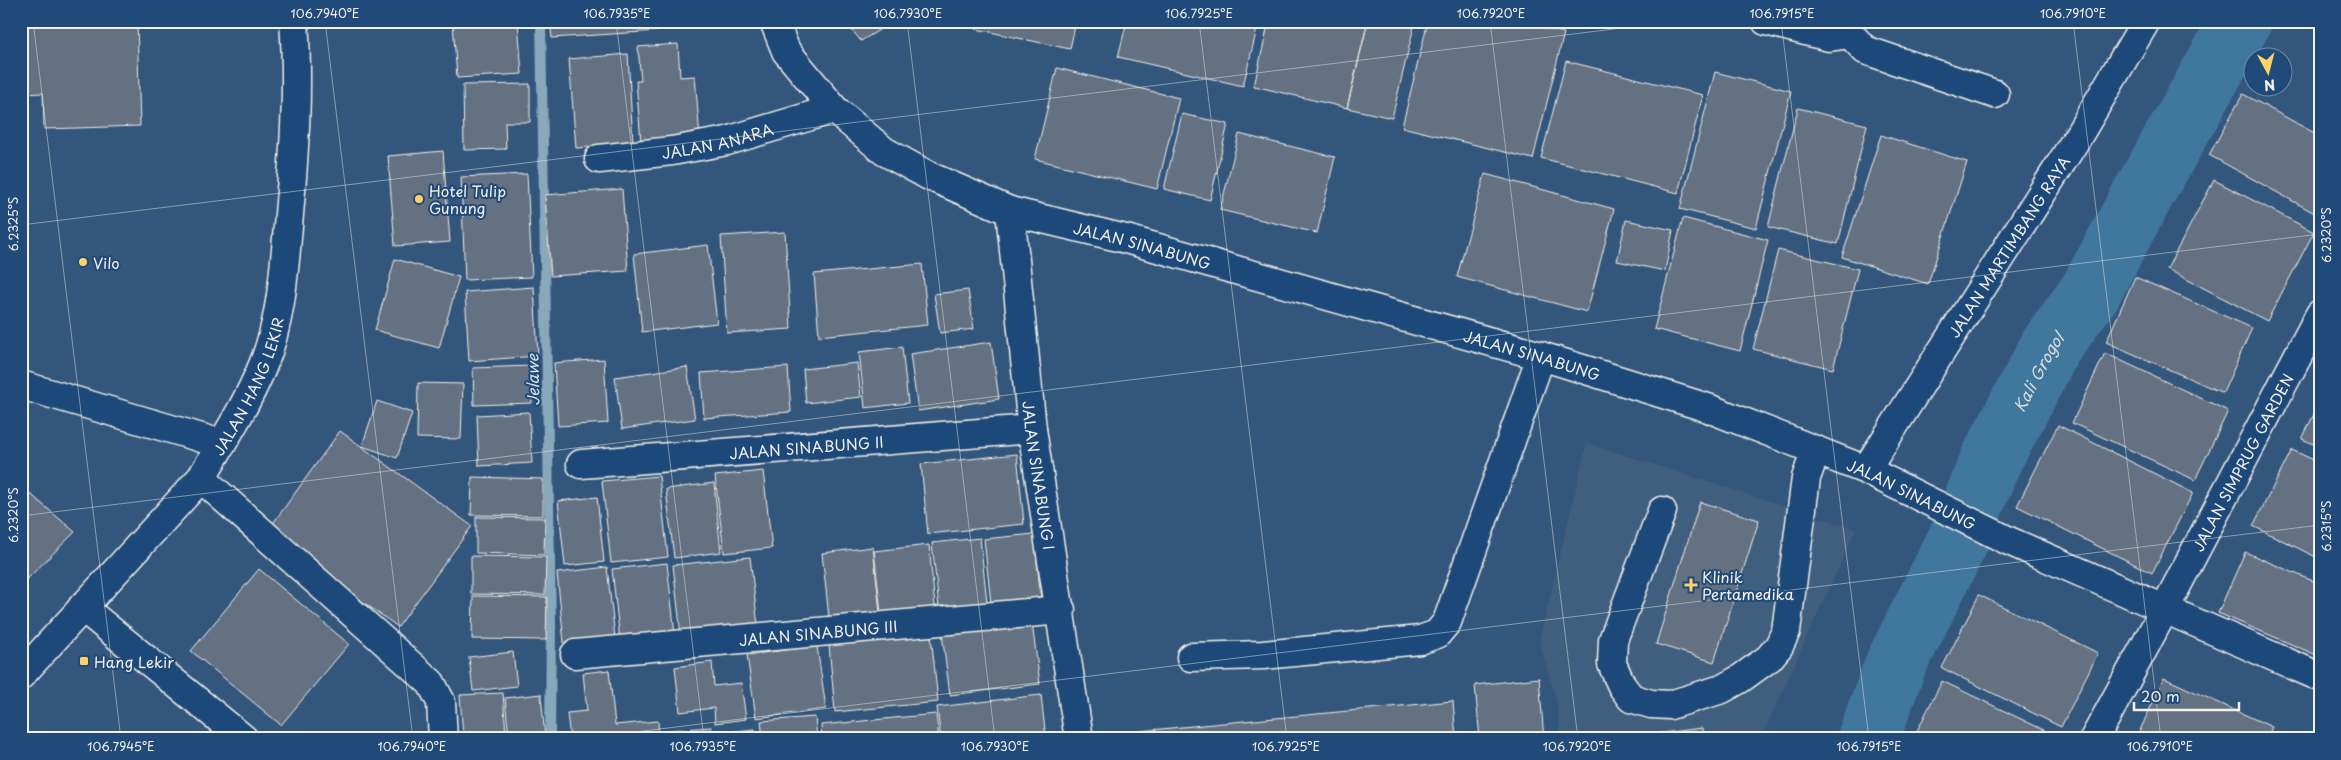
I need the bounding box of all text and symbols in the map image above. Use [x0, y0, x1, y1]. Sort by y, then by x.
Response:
text: 106.7940°E [291, 4, 359, 22]
text: 106.7935°E [584, 4, 650, 22]
text: 106.7930°E [874, 4, 942, 22]
text: 106.7925°E [1165, 4, 1233, 22]
text: 106.7920°E [1457, 4, 1525, 22]
text: 106.7915°E [1749, 4, 1815, 22]
text: 106.7910°E [2040, 4, 2106, 22]
north arrow [2244, 48, 2294, 98]
text: N [2263, 74, 2276, 96]
street label: JALAN ANARA [660, 116, 776, 164]
street label: JALAN MARTIMBANG RAYA [1942, 151, 2075, 342]
place label: Hotel Tulip Gunung [429, 179, 506, 219]
marker: Hotel Tulip Gunung [413, 193, 425, 205]
text: 6.2325°S [4, 197, 22, 251]
text: 6.2320°S [2317, 207, 2335, 263]
street label: JALAN SINABUNG [1071, 215, 1214, 274]
place label: Vilo [93, 251, 120, 274]
marker: Vilo [77, 256, 89, 268]
street label: JALAN HANG LEKIR [206, 315, 288, 459]
street label: JALAN SINABUNG [1461, 323, 1603, 385]
water label: Kali Grogol [2007, 325, 2071, 416]
water label: Jelawe [520, 352, 544, 406]
street label: JALAN SIMPRUG GARDEN [2186, 369, 2298, 555]
street label: JALAN SINABUNG I [1018, 400, 1062, 552]
street label: JALAN SINABUNG II [728, 429, 884, 464]
street label: JALAN SINABUNG [1844, 452, 1980, 535]
text: 6.2320°S [4, 487, 22, 543]
text: 6.2315°S [2317, 500, 2335, 552]
place label: Klinik Pertamedika [1702, 565, 1795, 605]
marker: Klinik Pertamedika [1684, 578, 1698, 592]
street label: JALAN SINABUNG III [738, 613, 898, 651]
place label: Hang Lekir [94, 650, 174, 673]
marker: Hang Lekir [78, 655, 90, 667]
scale bar [2134, 680, 2238, 712]
text: 20 m [2141, 684, 2180, 707]
text: 106.7945°E [87, 737, 155, 755]
text: 106.7940°E [378, 737, 446, 755]
text: 106.7935°E [670, 737, 736, 755]
text: 106.7930°E [961, 737, 1029, 755]
text: 106.7925°E [1252, 737, 1320, 755]
text: 106.7920°E [1543, 737, 1611, 755]
text: 106.7915°E [1836, 737, 1902, 755]
text: 106.7910°E [2127, 737, 2193, 755]

